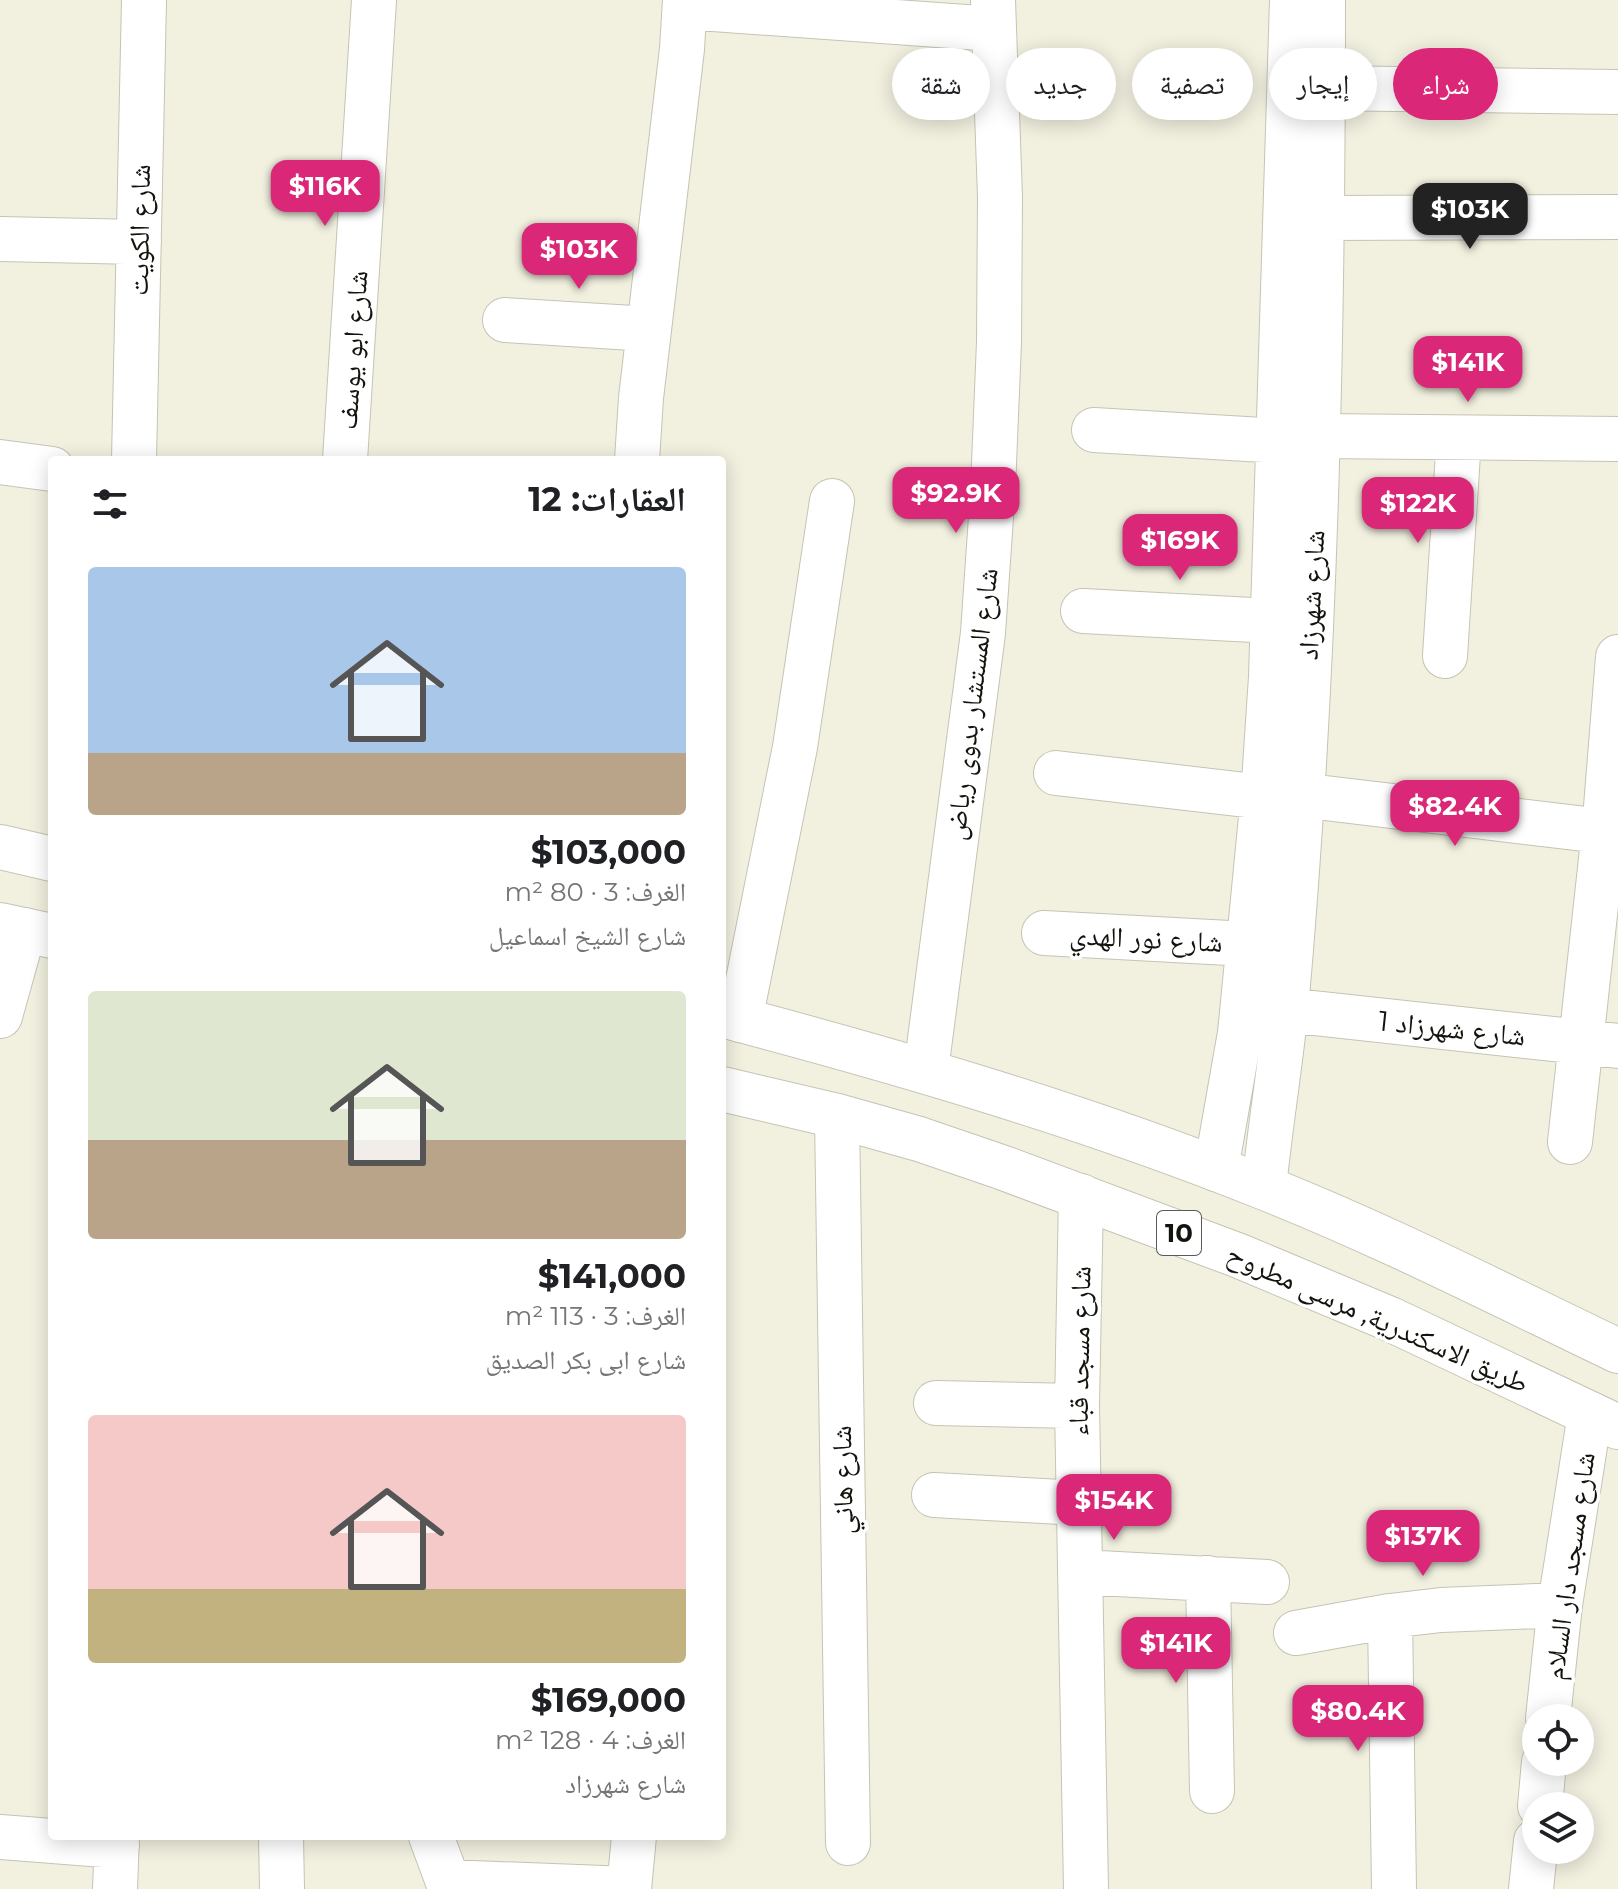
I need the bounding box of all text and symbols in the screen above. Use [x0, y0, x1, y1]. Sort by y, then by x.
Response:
chip: شقة [892, 48, 990, 120]
chip: جديد [1006, 48, 1116, 120]
chip: تصفية [1132, 48, 1253, 120]
chip: إيجار [1269, 48, 1377, 120]
chip: شراء [1393, 48, 1498, 120]
pin: $116K [269, 160, 381, 228]
street label: شارع الكويت [121, 164, 158, 296]
text: $116K [289, 170, 361, 202]
pin: $103K [1414, 183, 1526, 251]
text: $103K [1431, 193, 1509, 225]
pin: $103K [523, 223, 635, 291]
text: $103K [540, 233, 618, 265]
street label: شارع ابو يوسف [329, 269, 376, 431]
pin: $141K [1412, 336, 1524, 404]
text: $141K [1431, 346, 1505, 378]
pin: $92.9K [891, 467, 1021, 535]
text: $92.9K [910, 477, 1002, 509]
pin: $122K [1362, 477, 1474, 545]
text: العقارات: 12 [528, 478, 686, 520]
icon: filters [88, 482, 132, 526]
text: $122K [1380, 487, 1456, 519]
pin: $169K [1124, 514, 1236, 582]
text: $169K [1141, 524, 1219, 556]
street label: شارع شهرزاد [1291, 529, 1332, 661]
street label: شارع المستشار بدوى رياض [937, 566, 1006, 842]
icon: home [315, 619, 459, 763]
pin: $82.4K [1390, 780, 1520, 848]
text: $82.4K [1408, 790, 1502, 822]
text: $103,000 [531, 831, 686, 873]
text: الغرف: 3 · 80 m² [504, 876, 686, 908]
street label: شارع نور الهدي [1068, 917, 1223, 965]
text: شارع الشيخ اسماعيل [489, 920, 686, 952]
street label: شارع شهرزاد 1 [1377, 1003, 1527, 1054]
icon: home [315, 1043, 459, 1187]
road number: 10 [1157, 1211, 1201, 1255]
street label: طريق الاسكندرية, مرسى مطروح [1221, 1236, 1534, 1401]
text: $141,000 [538, 1255, 686, 1297]
street label: شارع مسجد قباء [1061, 1266, 1098, 1437]
text: الغرف: 3 · 113 m² [505, 1300, 686, 1332]
text: شارع ابى بكر الصديق [485, 1344, 686, 1376]
street label: شارع هاني [824, 1425, 866, 1535]
street label: شارع مسجد دار السلام [1536, 1450, 1604, 1682]
icon: home [315, 1467, 459, 1611]
pin: $154K [1058, 1474, 1170, 1542]
text: $154K [1074, 1484, 1154, 1516]
pin: $137K [1367, 1510, 1479, 1578]
text: $137K [1384, 1520, 1462, 1552]
pin: $141K [1120, 1617, 1232, 1685]
text: $141K [1139, 1627, 1213, 1659]
text: $169,000 [531, 1679, 686, 1721]
pin: $80.4K [1293, 1685, 1423, 1753]
text: $80.4K [1310, 1695, 1406, 1727]
map controls [1522, 1704, 1594, 1864]
button: locate [1522, 1704, 1594, 1776]
text: الغرف: 4 · 128 m² [495, 1724, 686, 1756]
text: شارع شهرزاد [565, 1768, 686, 1800]
button: layers [1522, 1792, 1594, 1864]

